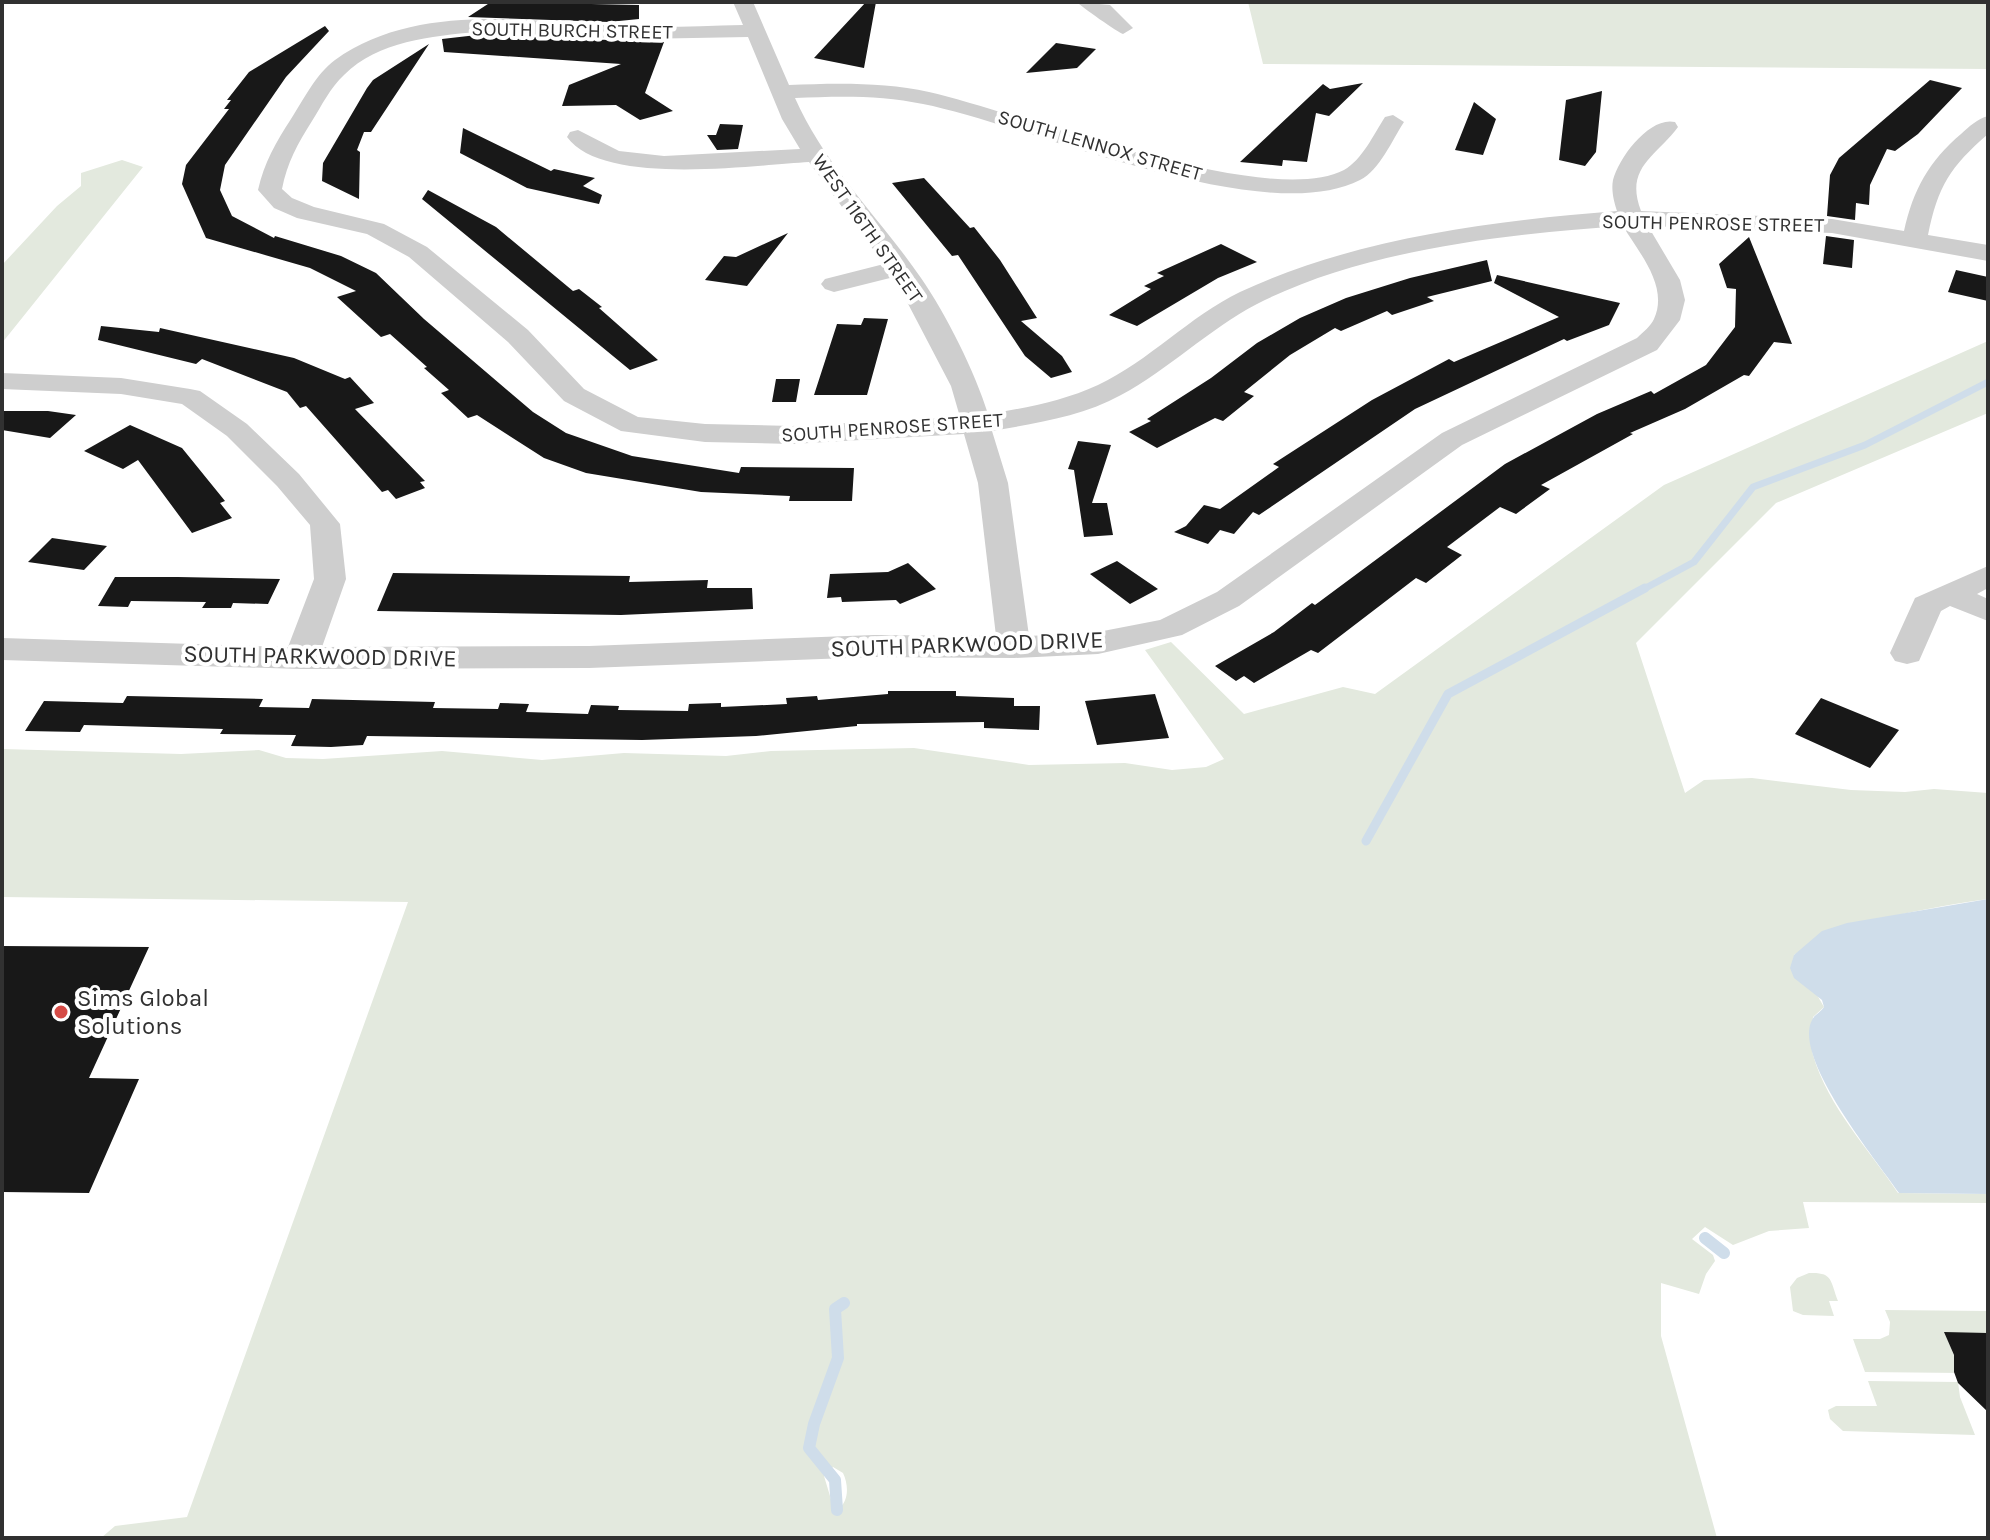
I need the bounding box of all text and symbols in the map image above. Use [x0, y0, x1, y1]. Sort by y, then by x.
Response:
street label: SOUTH BURCH STREET [471, 17, 673, 44]
street label: SOUTH LENNOX STREET [995, 105, 1205, 186]
street label: WEST 116TH STREET [808, 150, 927, 307]
street label: SOUTH PENROSE STREET [1602, 210, 1824, 237]
street label: SOUTH PENROSE STREET [780, 408, 1004, 447]
street label: SOUTH PARKWOOD DRIVE [830, 625, 1104, 663]
street label: SOUTH PARKWOOD DRIVE [183, 640, 457, 672]
place label: Sims Global Solutions [77, 984, 209, 1040]
marker: Sims Global Solutions [52, 1003, 70, 1021]

